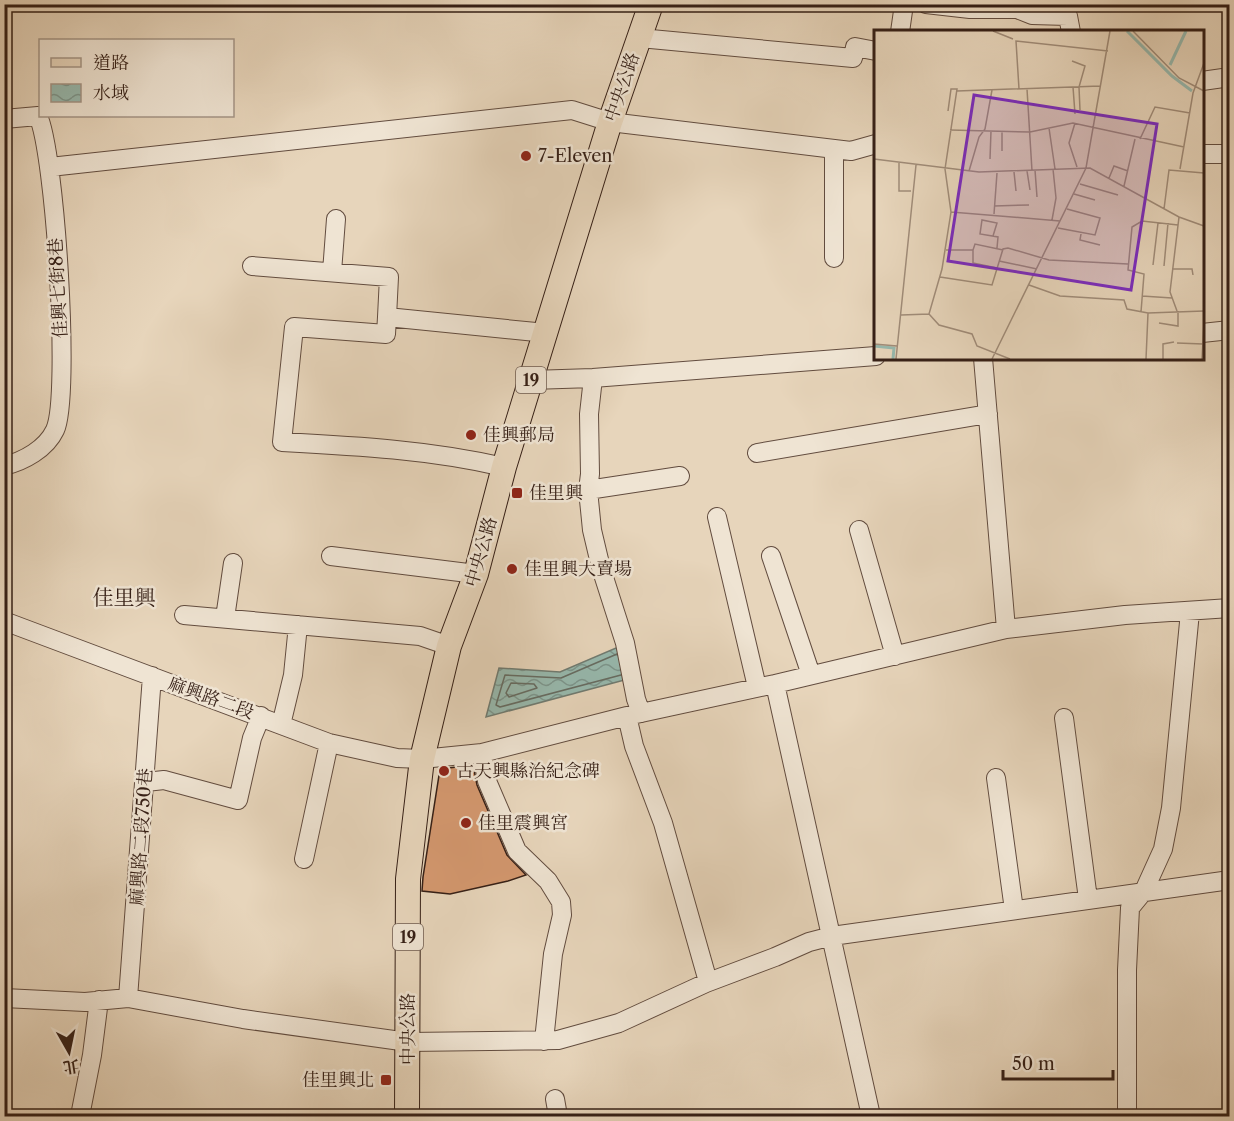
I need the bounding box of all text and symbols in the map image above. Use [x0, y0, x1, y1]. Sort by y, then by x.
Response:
inset map [874, 30, 1204, 360]
legend [39, 39, 234, 117]
street label: 中央公路 [600, 49, 644, 125]
text: 道路 [93, 52, 129, 74]
text: 水域 [93, 82, 129, 104]
place label: 7-Eleven [538, 145, 613, 167]
marker: 7-Eleven [519, 149, 533, 163]
street label: 佳興七街8巷 [44, 237, 72, 339]
road number: 19 [516, 367, 546, 393]
place label: 佳興郵局 [483, 424, 555, 446]
marker: 佳興郵局 [464, 428, 478, 442]
place label: 佳里興 [529, 482, 583, 504]
marker: 佳里興 [510, 486, 524, 500]
street label: 中央公路 [461, 514, 501, 590]
place label: 佳里興大賣場 [524, 558, 632, 580]
marker: 佳里興大賣場 [505, 562, 519, 576]
district label: 佳里興 [93, 585, 156, 610]
street label: 麻興路二段 [165, 672, 257, 724]
place label: 古天興縣治紀念碑 [456, 760, 600, 782]
marker: 古天興縣治紀念碑 [437, 764, 451, 778]
street label: 麻興路二段750巷 [125, 767, 157, 907]
place label: 佳里震興宮 [478, 812, 568, 834]
marker: 佳里震興宮 [459, 816, 473, 830]
road number: 19 [393, 924, 423, 950]
street label: 中央公路 [397, 993, 419, 1065]
north arrow [39, 1022, 99, 1082]
scale bar [1003, 1043, 1112, 1081]
text: 50 m [1012, 1053, 1055, 1075]
text: 北 [62, 1056, 81, 1078]
place label: 佳里興北 [302, 1069, 374, 1091]
marker: 佳里興北 [379, 1073, 393, 1087]

